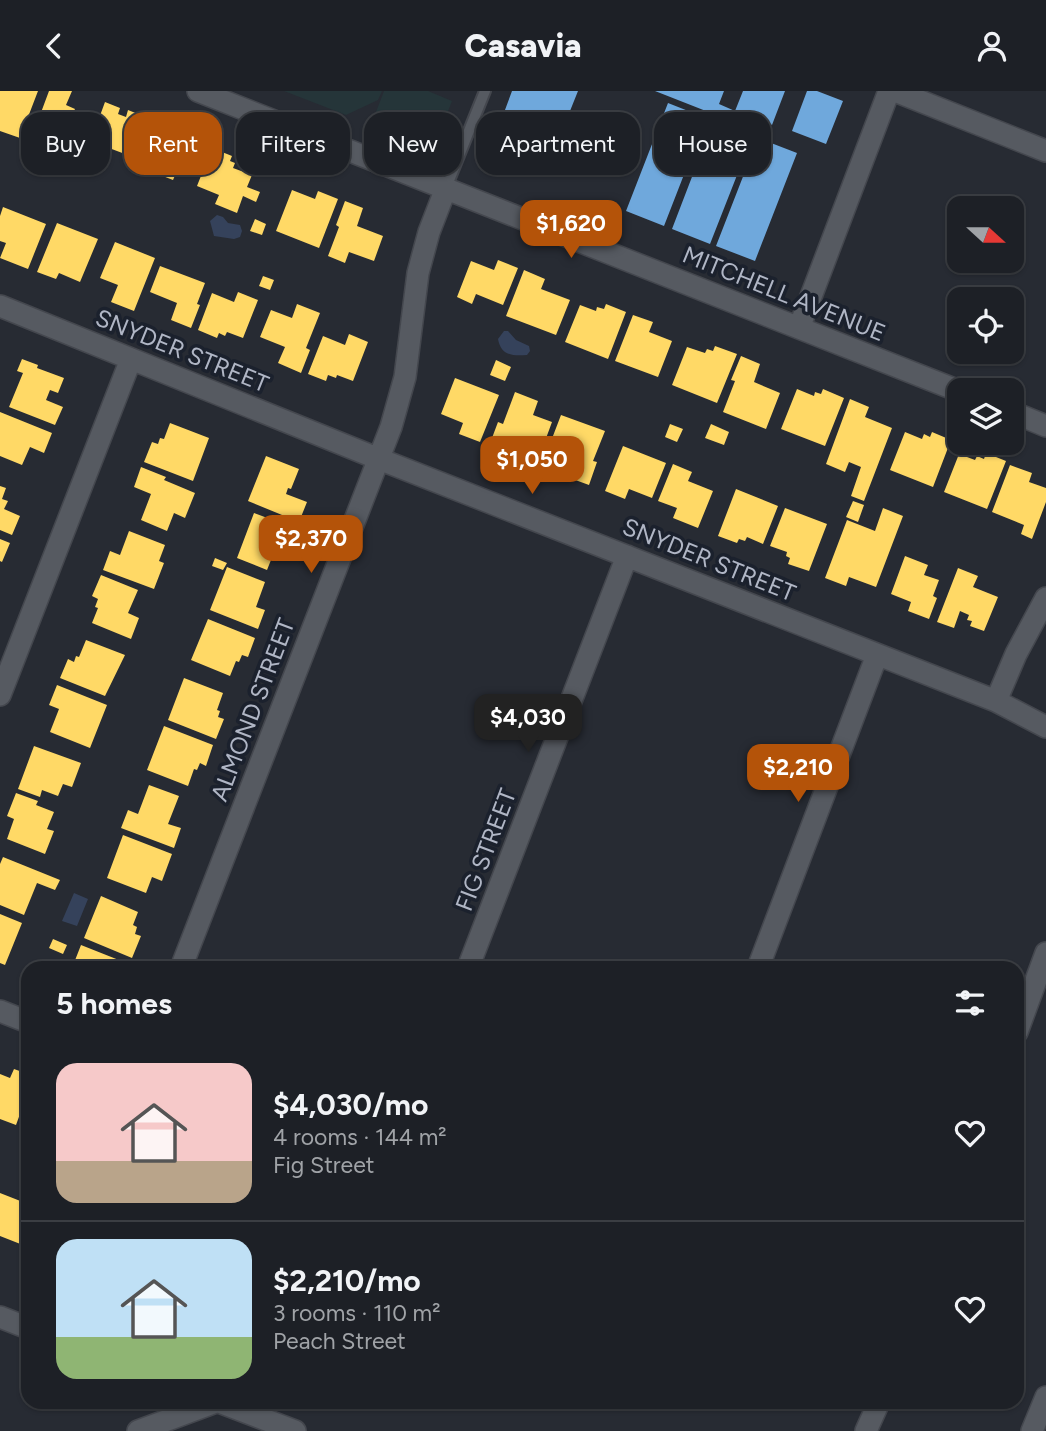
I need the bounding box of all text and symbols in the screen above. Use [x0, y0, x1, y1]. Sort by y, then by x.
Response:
icon: back [35, 27, 73, 65]
text: Casavia [464, 27, 582, 65]
icon: person [973, 27, 1011, 65]
chip: Buy [21, 112, 110, 175]
chip: Rent [124, 112, 222, 175]
chip: Filters [236, 112, 350, 175]
chip: New [364, 112, 462, 175]
chip: Apartment [476, 112, 640, 175]
chip: House [654, 112, 771, 175]
north arrow [947, 196, 1024, 273]
map controls [947, 196, 1024, 455]
pin: $1,620 [514, 201, 628, 260]
text: $1,620 [536, 209, 606, 237]
street label: MITCHELL AVENUE [678, 240, 890, 347]
button: locate [947, 287, 1024, 364]
street label: SNYDER STREET [91, 303, 273, 398]
button: layers [947, 378, 1024, 455]
pin: $1,050 [475, 437, 589, 496]
text: $1,050 [496, 445, 568, 473]
street label: SNYDER STREET [618, 512, 800, 607]
pin: $2,370 [254, 515, 368, 575]
text: $2,370 [275, 524, 347, 552]
street label: ALMOND STREET [204, 614, 301, 805]
pin: $4,030 [471, 695, 585, 754]
text: $4,030 [490, 703, 566, 731]
pin: $2,210 [741, 745, 855, 804]
text: $2,210 [763, 753, 833, 781]
street label: FIG STREET [449, 785, 522, 915]
icon: filters [951, 984, 989, 1022]
text: 5 homes [56, 985, 172, 1022]
text: $4,030/mo [273, 1086, 428, 1123]
icon: home [112, 1091, 196, 1175]
icon: heart [951, 1114, 989, 1152]
text: 4 rooms · 144 m² [273, 1123, 447, 1151]
text: Fig Street [273, 1151, 374, 1179]
text: $2,210/mo [273, 1262, 421, 1299]
icon: home [112, 1267, 196, 1351]
icon: heart [951, 1290, 989, 1328]
text: 3 rooms · 110 m² [273, 1299, 440, 1327]
text: Peach Street [273, 1327, 406, 1355]

